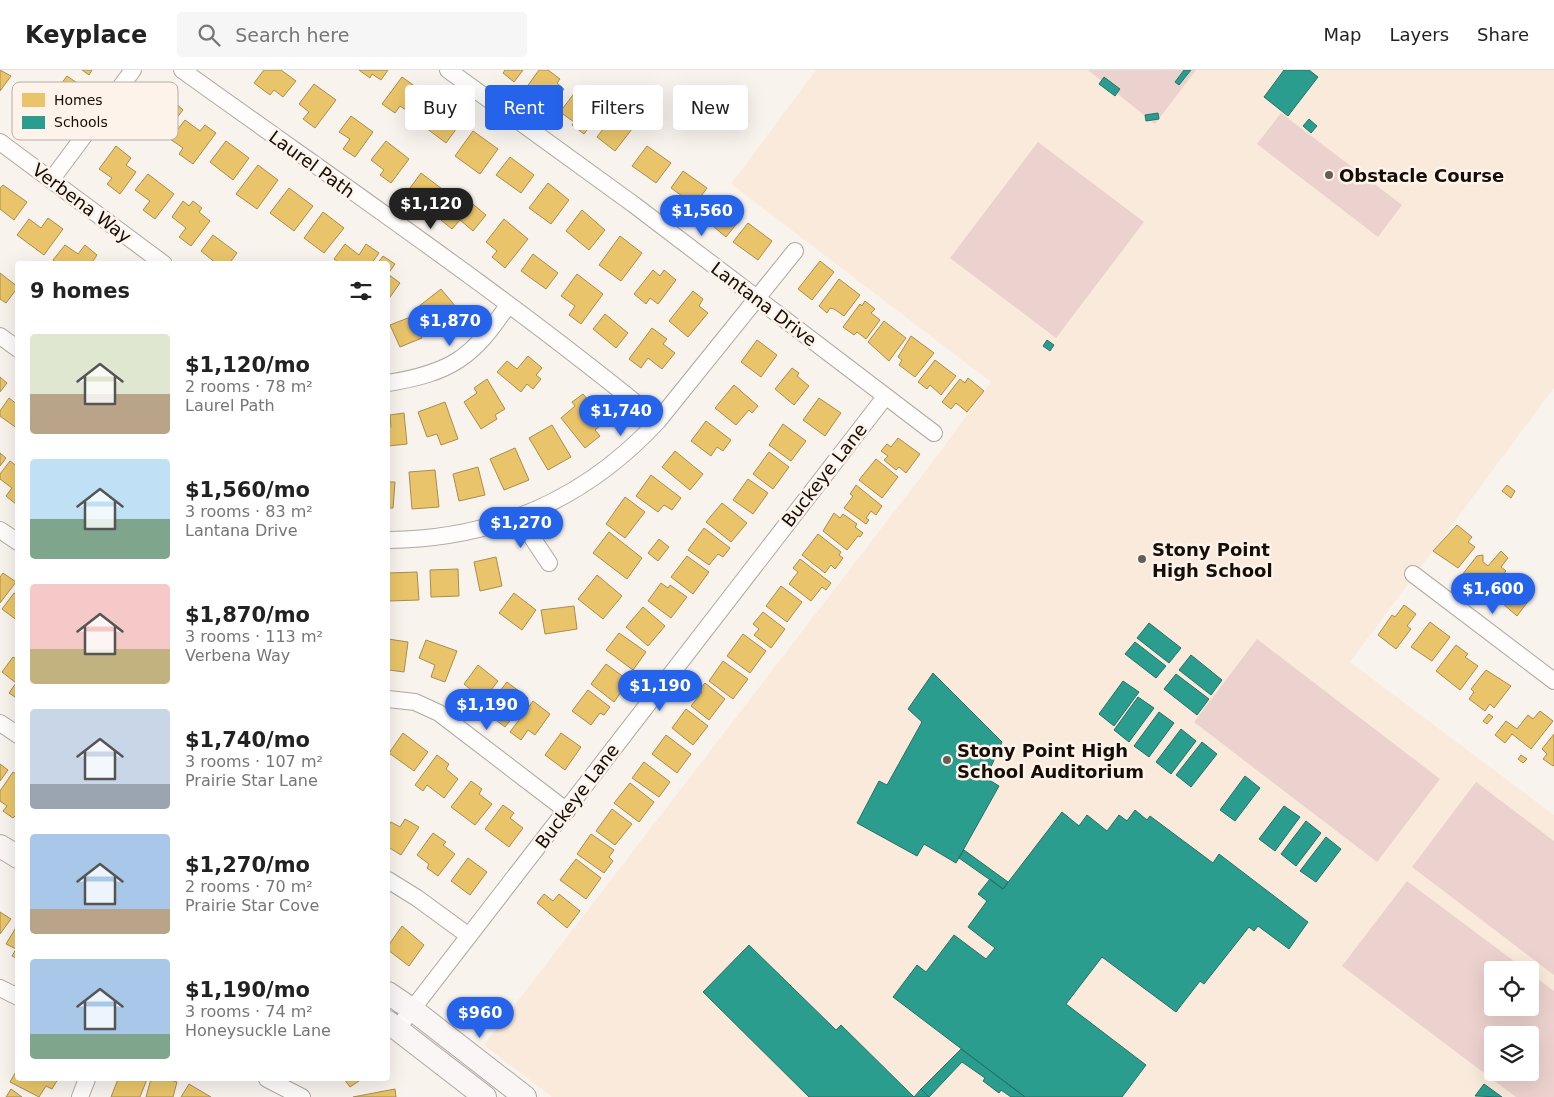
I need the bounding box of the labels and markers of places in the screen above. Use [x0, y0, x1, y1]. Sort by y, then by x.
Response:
place label: Obstacle Course [1339, 165, 1504, 186]
marker: Obstacle Course [1323, 169, 1335, 181]
pin: $1,120 [390, 188, 472, 230]
pin: $1,560 [661, 194, 743, 237]
pin: $1,870 [409, 304, 491, 347]
pin: $1,740 [580, 394, 662, 437]
pin: $1,270 [480, 506, 562, 549]
place label: Stony Point High School [1152, 539, 1273, 581]
marker: Stony Point High School [1136, 553, 1148, 565]
pin: $1,600 [1452, 572, 1534, 615]
pin: $1,190 [619, 670, 701, 712]
pin: $1,190 [446, 688, 528, 731]
place label: Stony Point High School Auditorium [957, 740, 1144, 782]
marker: Stony Point High School Auditorium [941, 754, 953, 766]
pin: $960 [450, 996, 510, 1039]

